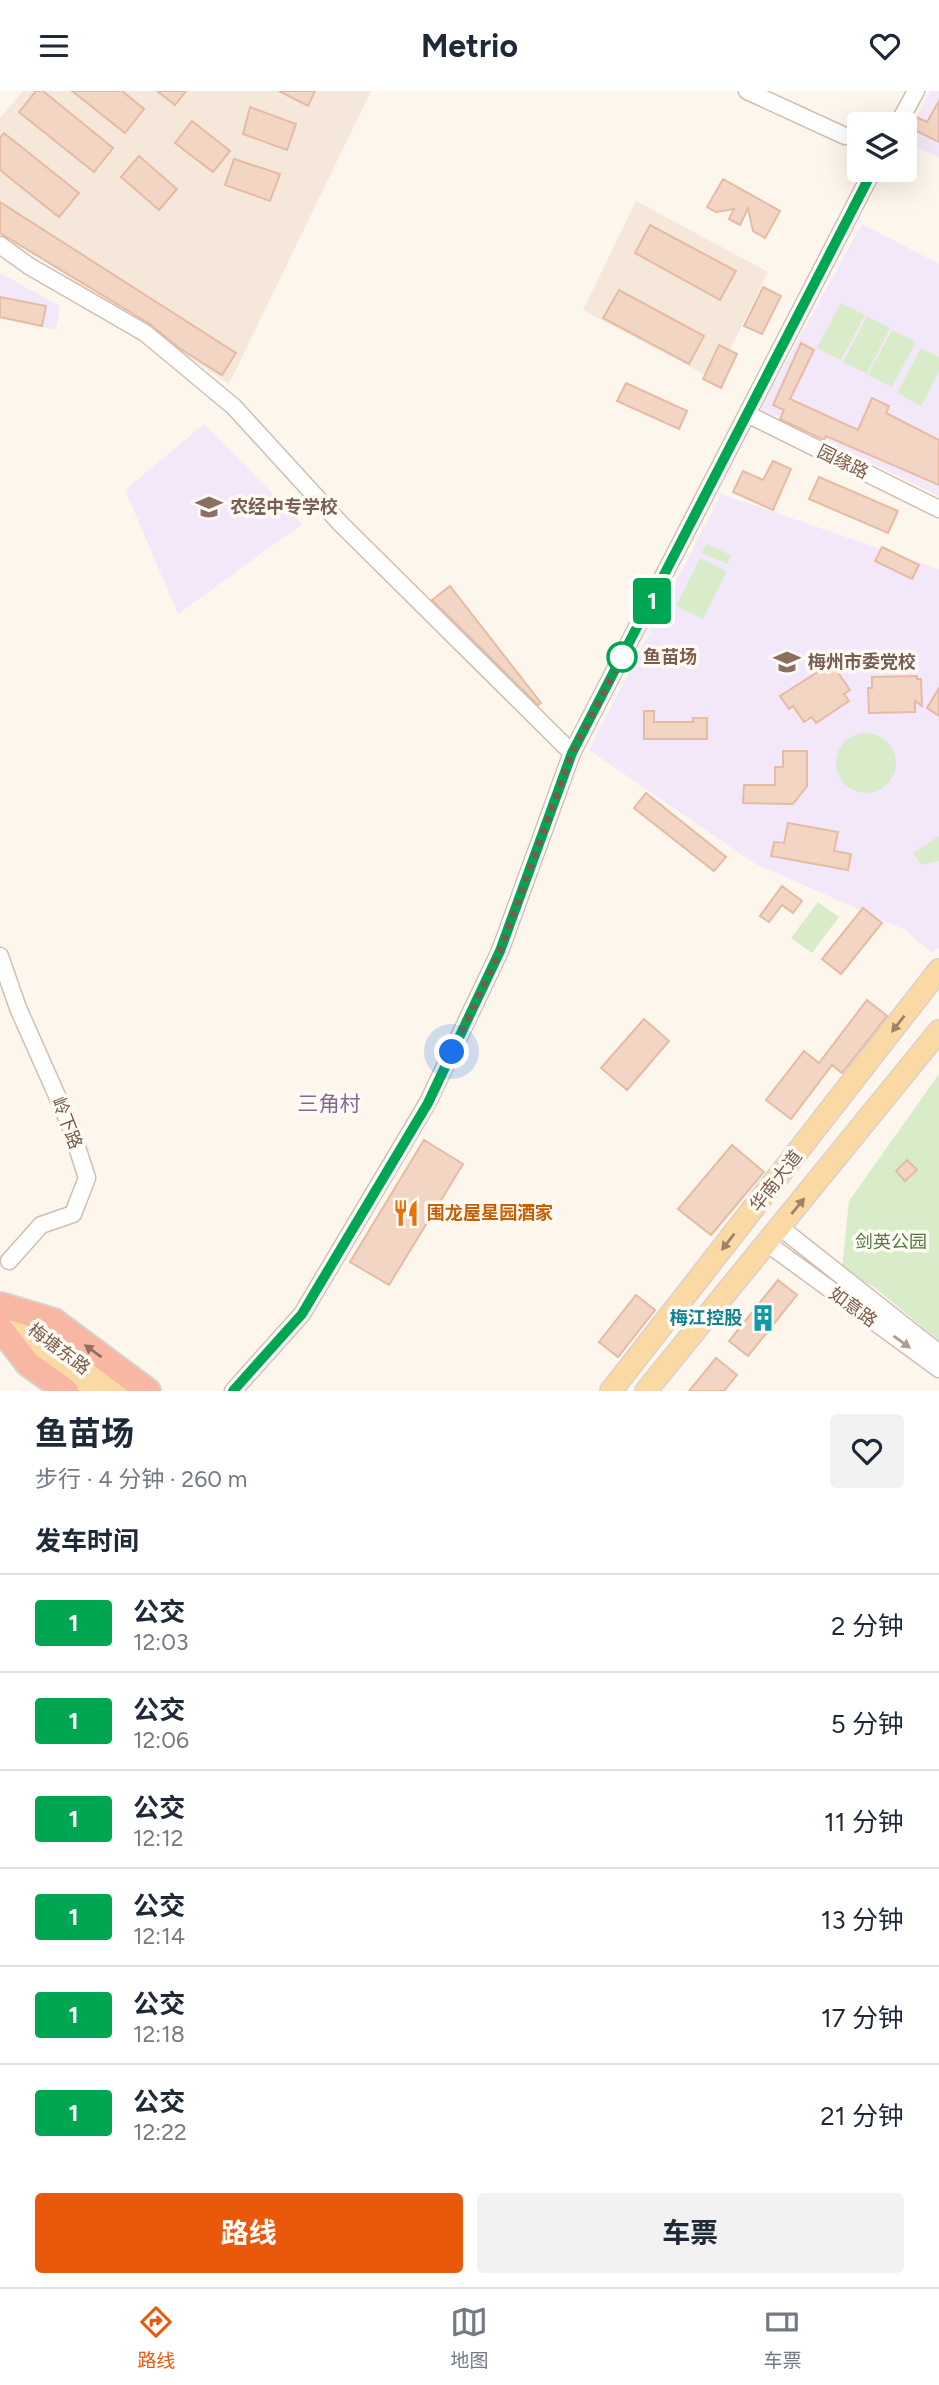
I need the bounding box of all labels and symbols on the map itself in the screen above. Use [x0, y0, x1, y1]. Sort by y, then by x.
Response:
street label: 园缘路 [814, 440, 872, 484]
school or university icon: 农经中专学校 [194, 492, 224, 522]
place label: 农经中专学校 [230, 496, 338, 518]
line badge: 1 [629, 578, 675, 624]
marker: 鱼苗场 [607, 642, 637, 672]
place label: 鱼苗场 [643, 646, 697, 668]
school or university icon: 梅州市委党校 [772, 647, 802, 677]
place label: 梅州市委党校 [808, 651, 916, 673]
one-way arrow [890, 1015, 905, 1033]
your location [434, 1034, 469, 1069]
district label: 三角村 [298, 1091, 361, 1116]
street label: 岭下路 [47, 1094, 87, 1152]
street label: 华南大道 [745, 1146, 807, 1216]
one-way arrow [791, 1197, 806, 1215]
restaurant icon: 围龙屋星园酒家 [391, 1198, 421, 1228]
place label: 围龙屋星园酒家 [427, 1202, 553, 1224]
park label: 剑英公园 [855, 1231, 927, 1253]
one-way arrow [720, 1233, 735, 1251]
street label: 如意路 [825, 1282, 881, 1332]
building icon: 梅江控股 [748, 1303, 778, 1333]
place label: 梅江控股 [670, 1307, 743, 1329]
street label: 梅塘东路 [24, 1319, 94, 1379]
one-way arrow [893, 1335, 911, 1349]
one-way arrow [84, 1344, 102, 1358]

